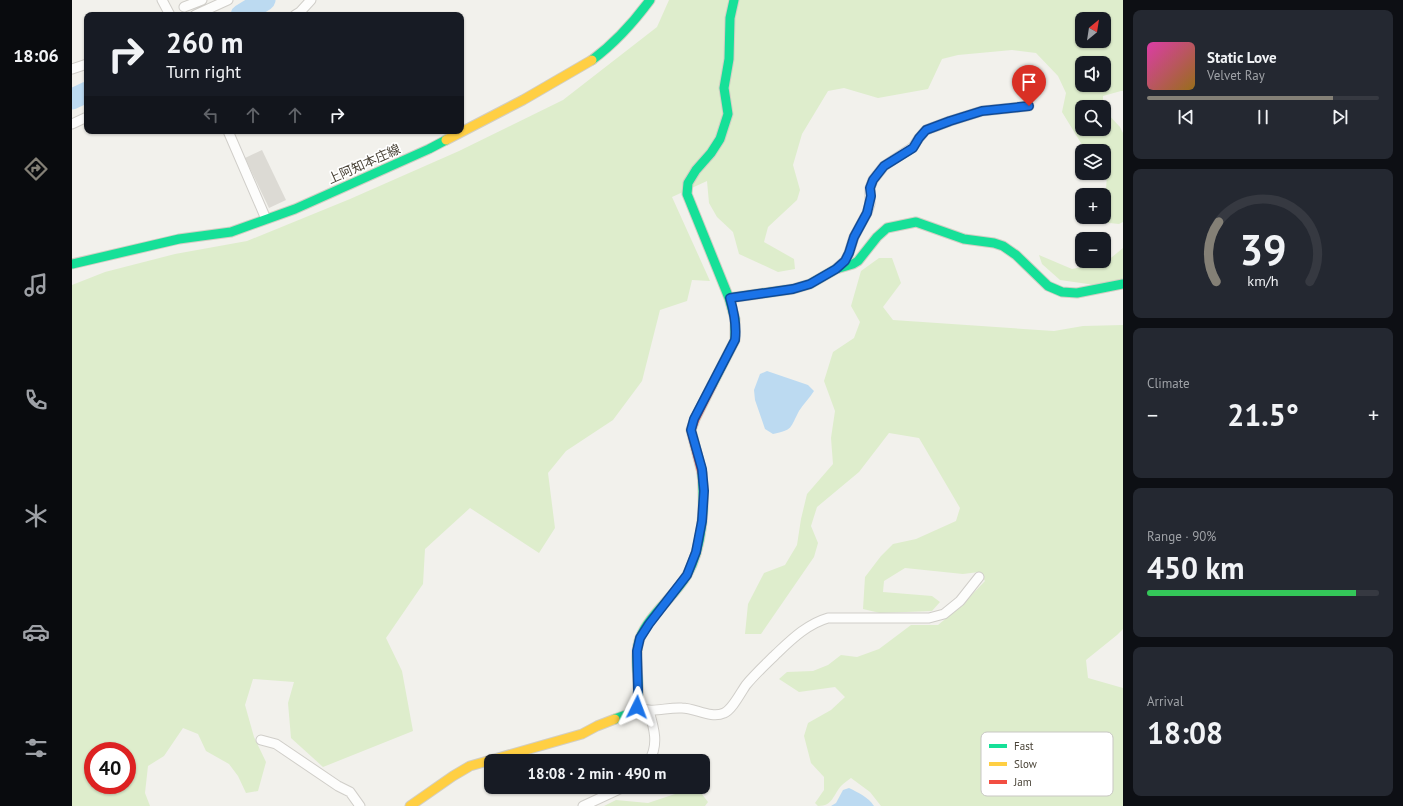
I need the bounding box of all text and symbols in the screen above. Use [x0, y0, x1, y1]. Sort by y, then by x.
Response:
north arrow [1075, 12, 1111, 48]
map controls [1075, 12, 1111, 268]
text: 260 m [166, 24, 243, 61]
icon: right [100, 28, 152, 80]
text: 18:06 [13, 44, 59, 67]
text: Static Love [1207, 48, 1277, 67]
button: sound [1075, 56, 1111, 92]
text: Turn right [166, 60, 241, 83]
pin [1012, 65, 1046, 106]
text: Velvet Ray [1207, 67, 1265, 84]
icon: arrive [1018, 71, 1040, 93]
button: search [1075, 100, 1111, 136]
icon: left [200, 104, 222, 126]
icon: ahead [242, 104, 264, 126]
icon: ahead [284, 104, 306, 126]
icon: right [326, 104, 348, 126]
icon: previous [1175, 106, 1197, 128]
icon: pause [1252, 106, 1274, 128]
icon: next [1329, 106, 1351, 128]
street label: 上阿知本庄線 [325, 140, 403, 188]
button: layers [1075, 144, 1111, 180]
icon: directions [22, 155, 50, 183]
button: + [1075, 188, 1111, 224]
text: 39 [1239, 223, 1287, 276]
button: − [1075, 232, 1111, 268]
text: km/h [1247, 270, 1279, 289]
icon: music [22, 271, 50, 299]
text: Climate [1147, 375, 1190, 392]
icon: phone [22, 386, 50, 414]
text: 21.5° [1227, 395, 1299, 434]
text: − [1147, 401, 1158, 429]
text: + [1368, 401, 1379, 429]
icon: climate [22, 502, 50, 530]
text: Range · 90% [1147, 528, 1216, 545]
text: 450 km [1147, 548, 1245, 587]
icon: car [22, 618, 50, 646]
position arrow [616, 686, 658, 728]
text: Arrival [1147, 693, 1183, 710]
text: 18:08 [1147, 713, 1223, 752]
legend [981, 732, 1113, 796]
icon: filters [22, 734, 50, 762]
text: Fast [1014, 739, 1034, 753]
speed limit sign: 40 [84, 742, 136, 794]
text: Slow [1014, 757, 1037, 771]
text: 18:08 · 2 min · 490 m [528, 764, 666, 783]
text: Jam [1013, 775, 1032, 789]

